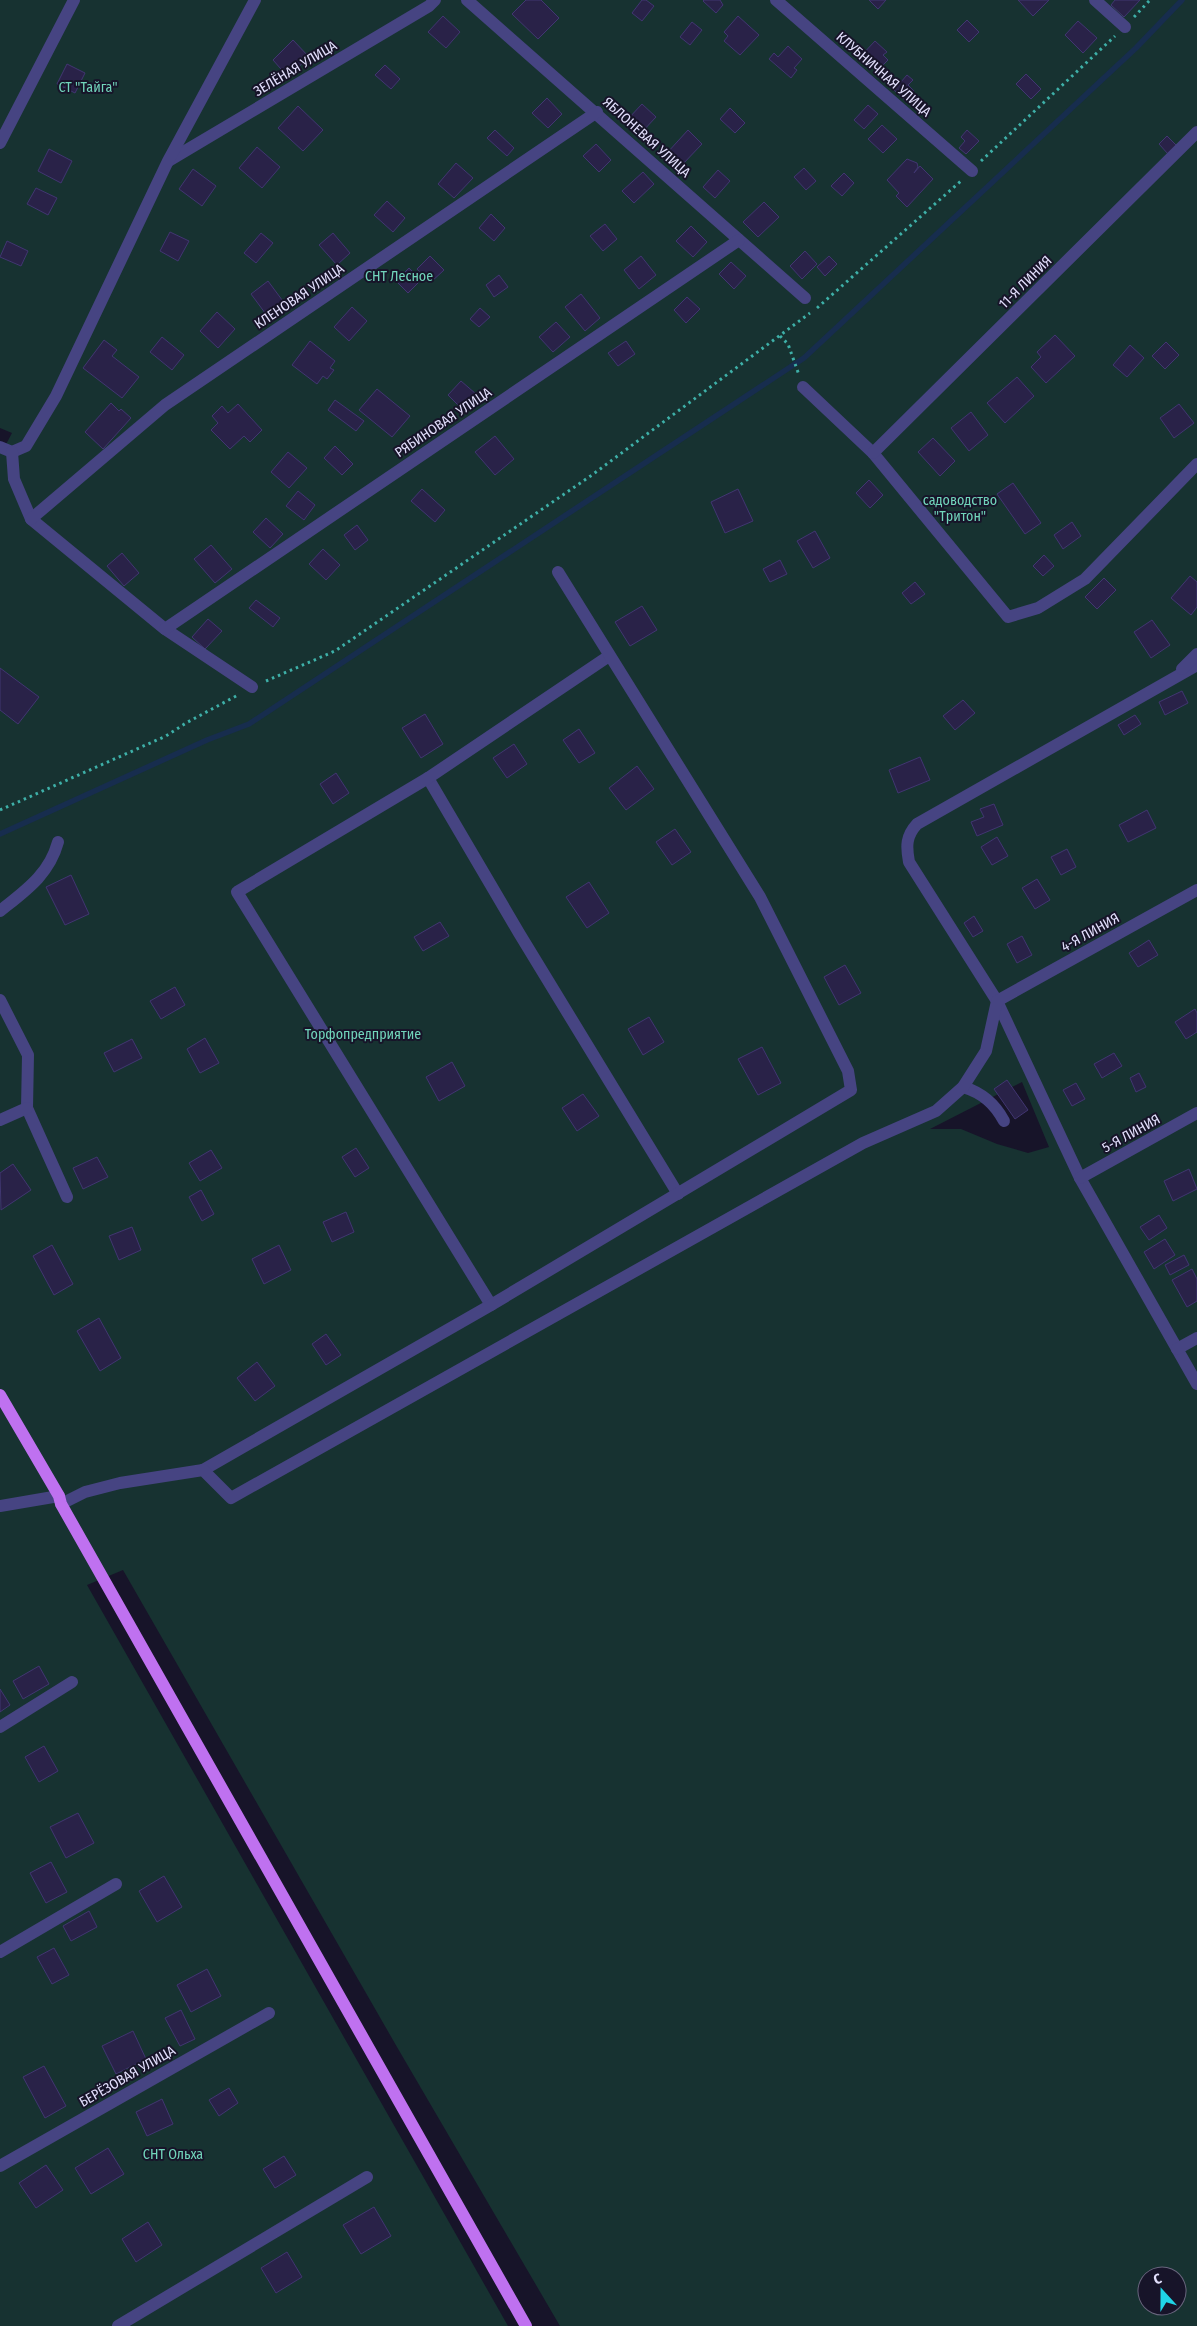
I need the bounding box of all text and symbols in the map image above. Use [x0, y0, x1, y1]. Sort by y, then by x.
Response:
street label: КЛУБНИЧНАЯ УЛИЦА [833, 28, 935, 121]
street label: ЗЕЛЁНАЯ УЛИЦА [251, 37, 340, 100]
park label: СТ "Тайга" [58, 79, 118, 96]
street label: ЯБЛОНЕВАЯ УЛИЦА [599, 94, 694, 182]
street label: 11-Я ЛИНИЯ [995, 252, 1055, 312]
street label: КЛЕНОВАЯ УЛИЦА [251, 260, 348, 333]
park label: СНТ Лесное [365, 268, 433, 285]
street label: РЯБИНОВАЯ УЛИЦА [392, 383, 495, 461]
park label: садоводство "Тритон" [923, 492, 997, 525]
street label: 4-Я ЛИНИЯ [1058, 909, 1122, 955]
park label: Торфопредприятие [305, 1026, 421, 1043]
street label: 5-Я ЛИНИЯ [1099, 1111, 1163, 1156]
street label: БЕРЁЗОВАЯ УЛИЦА [76, 2042, 179, 2111]
park label: СНТ Ольха [143, 2146, 203, 2163]
north arrow [1137, 2266, 1187, 2316]
text: С [1151, 2270, 1165, 2289]

